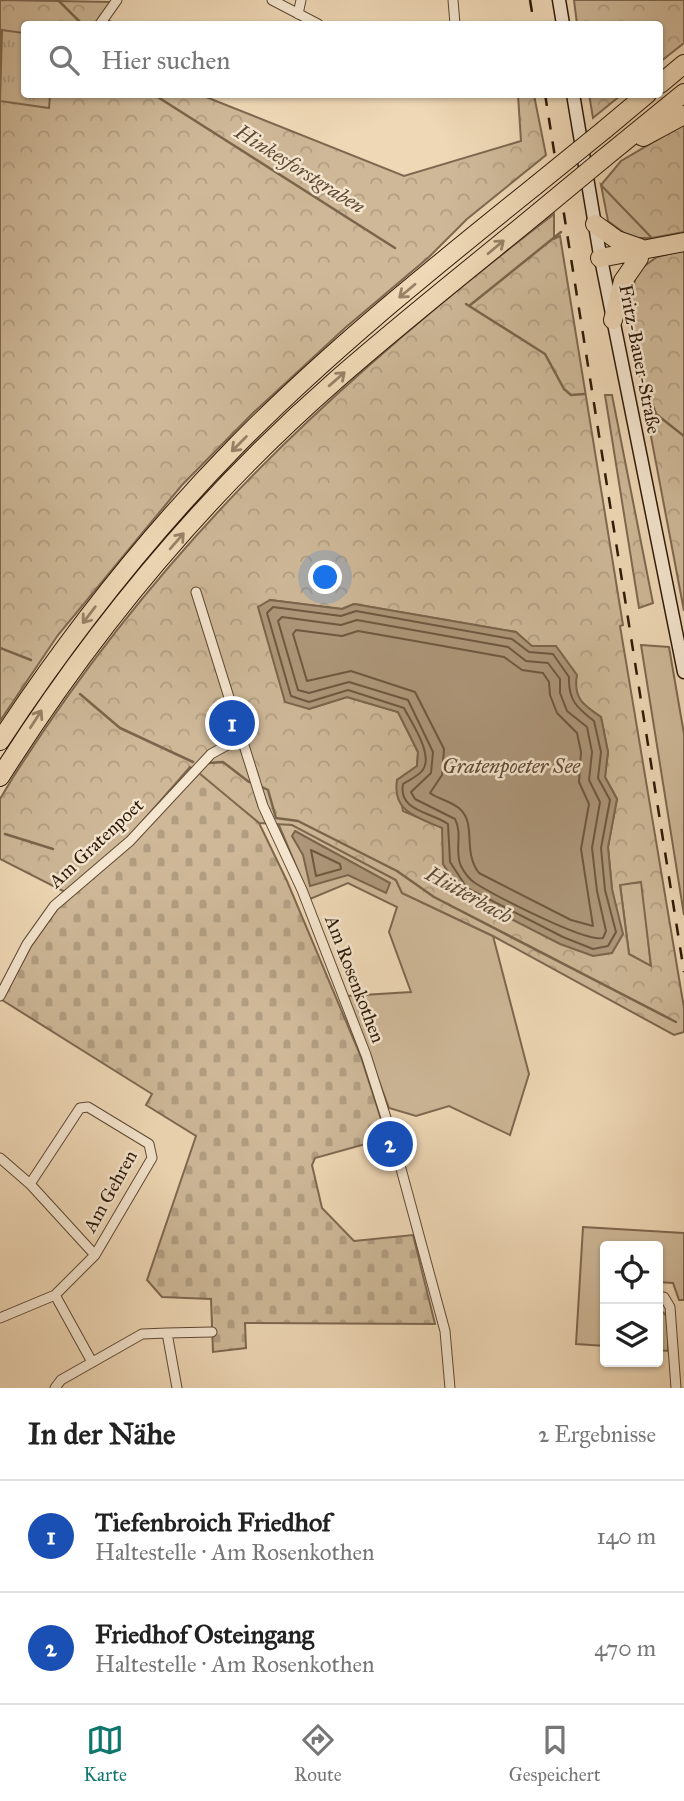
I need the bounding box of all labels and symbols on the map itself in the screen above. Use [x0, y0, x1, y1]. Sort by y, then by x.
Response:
water label: Hinkesforstgraben [229, 118, 370, 219]
one-way arrow [487, 240, 505, 256]
street label: Fritz-Bauer-Straße [614, 282, 666, 436]
one-way arrow [398, 283, 416, 299]
one-way arrow [328, 371, 346, 387]
one-way arrow [230, 435, 247, 452]
one-way arrow [169, 532, 185, 550]
your location [308, 560, 342, 594]
one-way arrow [81, 605, 96, 623]
pin: 1 [209, 697, 255, 749]
one-way arrow [30, 710, 44, 730]
water label: Gratenpoeter See [442, 753, 581, 779]
street label: Am Gratenpoet [43, 793, 148, 893]
water label: Hütterbach [420, 860, 517, 930]
street label: Am Rosenkothen [320, 911, 390, 1046]
pin: 2 [367, 1118, 413, 1170]
street label: Am Gehren [78, 1146, 142, 1237]

